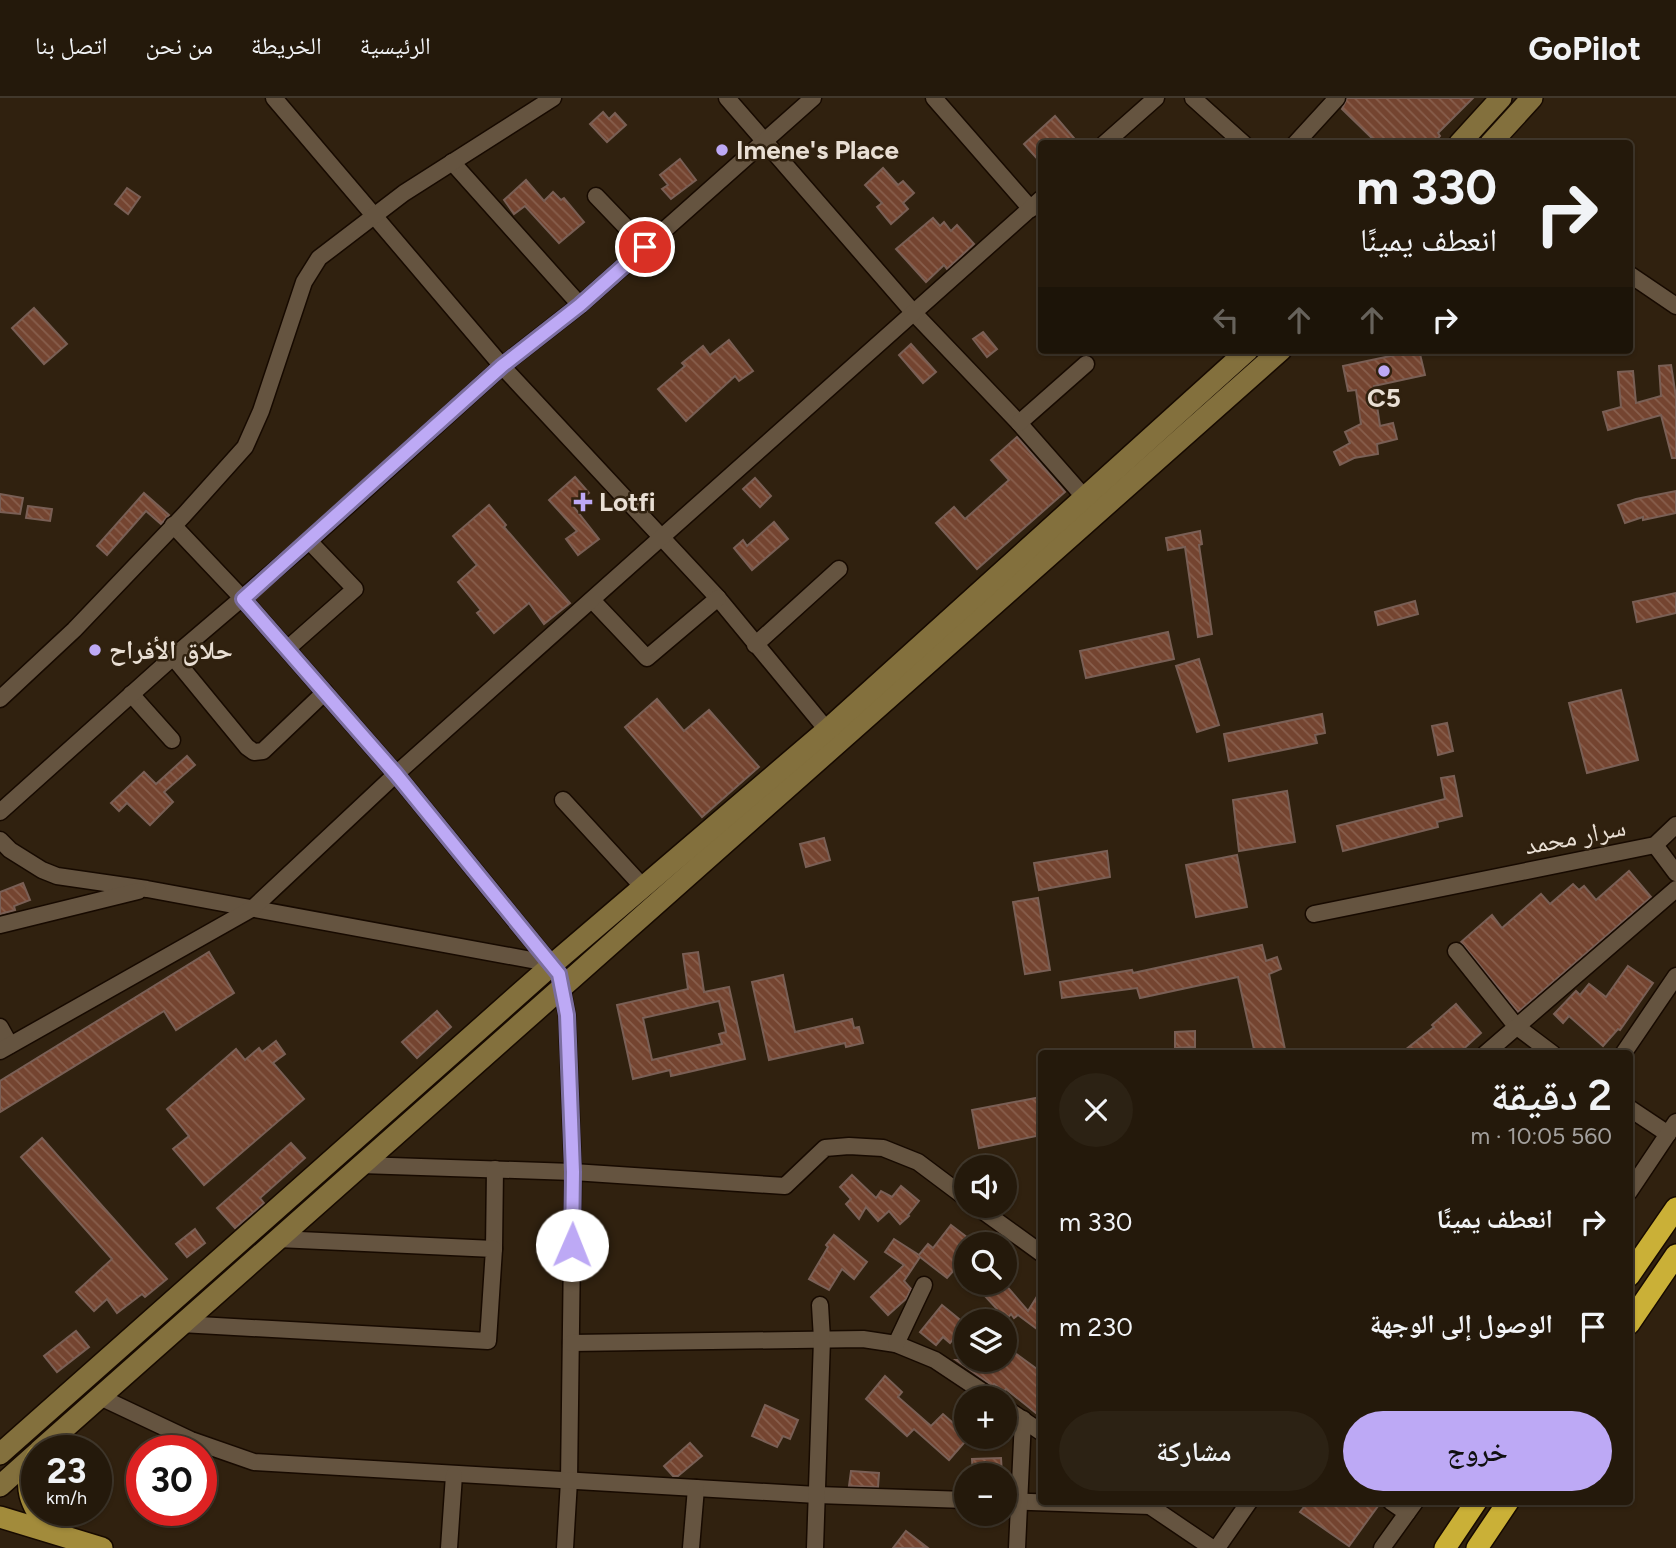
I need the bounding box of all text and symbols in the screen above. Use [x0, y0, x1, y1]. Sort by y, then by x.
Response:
text: GoPilot [1528, 29, 1641, 68]
text: اتصل بنا [35, 31, 107, 60]
text: من نحن [145, 31, 213, 60]
text: الخريطة [251, 31, 322, 60]
text: الرئيسية [360, 31, 431, 60]
place label: Imene's Place [736, 134, 899, 166]
marker: Imene's Place [714, 142, 730, 158]
text: 330 m [1356, 157, 1497, 216]
icon: right [1521, 168, 1612, 259]
pin [615, 217, 675, 277]
text: انعطف يمينًا [1360, 221, 1497, 259]
icon: arrive [626, 228, 664, 266]
icon: left [1207, 301, 1245, 339]
icon: ahead [1280, 301, 1318, 339]
icon: ahead [1353, 301, 1391, 339]
icon: right [1426, 301, 1464, 339]
marker: C5 [1376, 363, 1392, 379]
place label: C5 [1367, 382, 1401, 414]
place label: Lotfi [599, 486, 656, 518]
marker: Lotfi [573, 492, 593, 512]
place label: حلاق الأفراح [109, 634, 233, 666]
marker: حلاق الأفراح [87, 642, 103, 658]
street label: سرار محمد [1522, 811, 1628, 861]
text: 2 دقيقة [1491, 1070, 1612, 1121]
button: close [1059, 1073, 1133, 1147]
text: 560 m · 10:05 [1471, 1122, 1612, 1150]
map controls [954, 1155, 1017, 1526]
button: sound [954, 1155, 1017, 1218]
text: انعطف يمينًا [1437, 1203, 1553, 1235]
icon: right [1574, 1203, 1612, 1241]
text: 330 m [1059, 1206, 1133, 1238]
position arrow [535, 1208, 609, 1282]
button: search [954, 1232, 1017, 1295]
text: الوصول إلى الوجهة [1370, 1308, 1553, 1340]
icon: arrive [1574, 1308, 1612, 1346]
button: layers [954, 1309, 1017, 1372]
text: 230 m [1059, 1311, 1133, 1343]
button: + [954, 1386, 1017, 1449]
button: مشاركة [1059, 1411, 1329, 1491]
button: خروج [1343, 1411, 1612, 1491]
speed limit sign: 30 [126, 1435, 217, 1526]
text: 23 [47, 1450, 86, 1492]
button: − [954, 1463, 1017, 1526]
text: km/h [46, 1487, 87, 1509]

